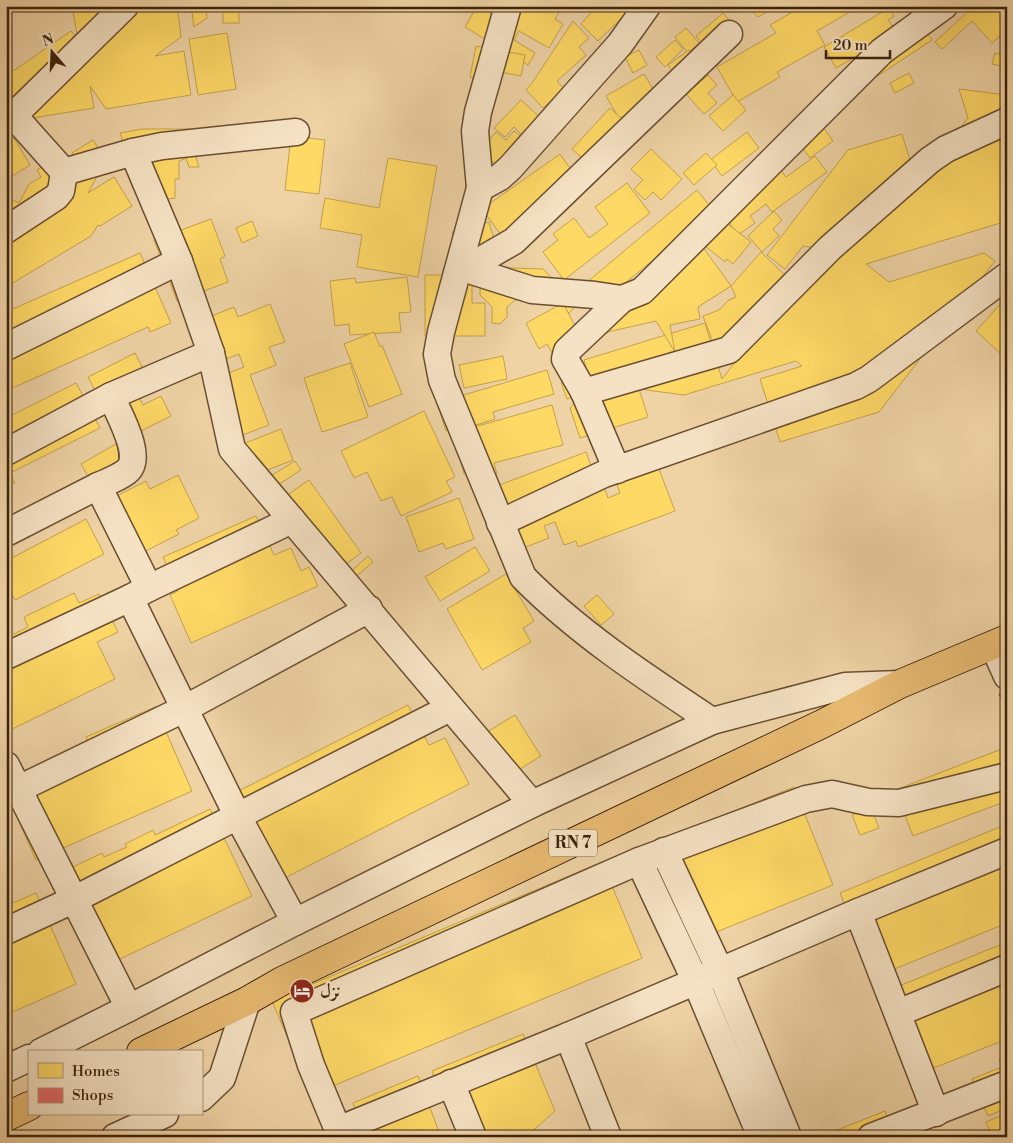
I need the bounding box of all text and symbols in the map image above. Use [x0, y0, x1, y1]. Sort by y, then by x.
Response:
north arrow [28, 28, 78, 78]
scale bar [826, 28, 889, 60]
text: N [40, 30, 56, 51]
text: 20 m [833, 36, 868, 55]
road number: RN 7 [549, 830, 597, 856]
hotel icon: نزل [289, 978, 315, 1004]
place label: نزل [320, 980, 341, 1003]
legend [28, 1050, 202, 1116]
text: Homes [72, 1062, 120, 1081]
text: Shops [72, 1086, 113, 1105]

